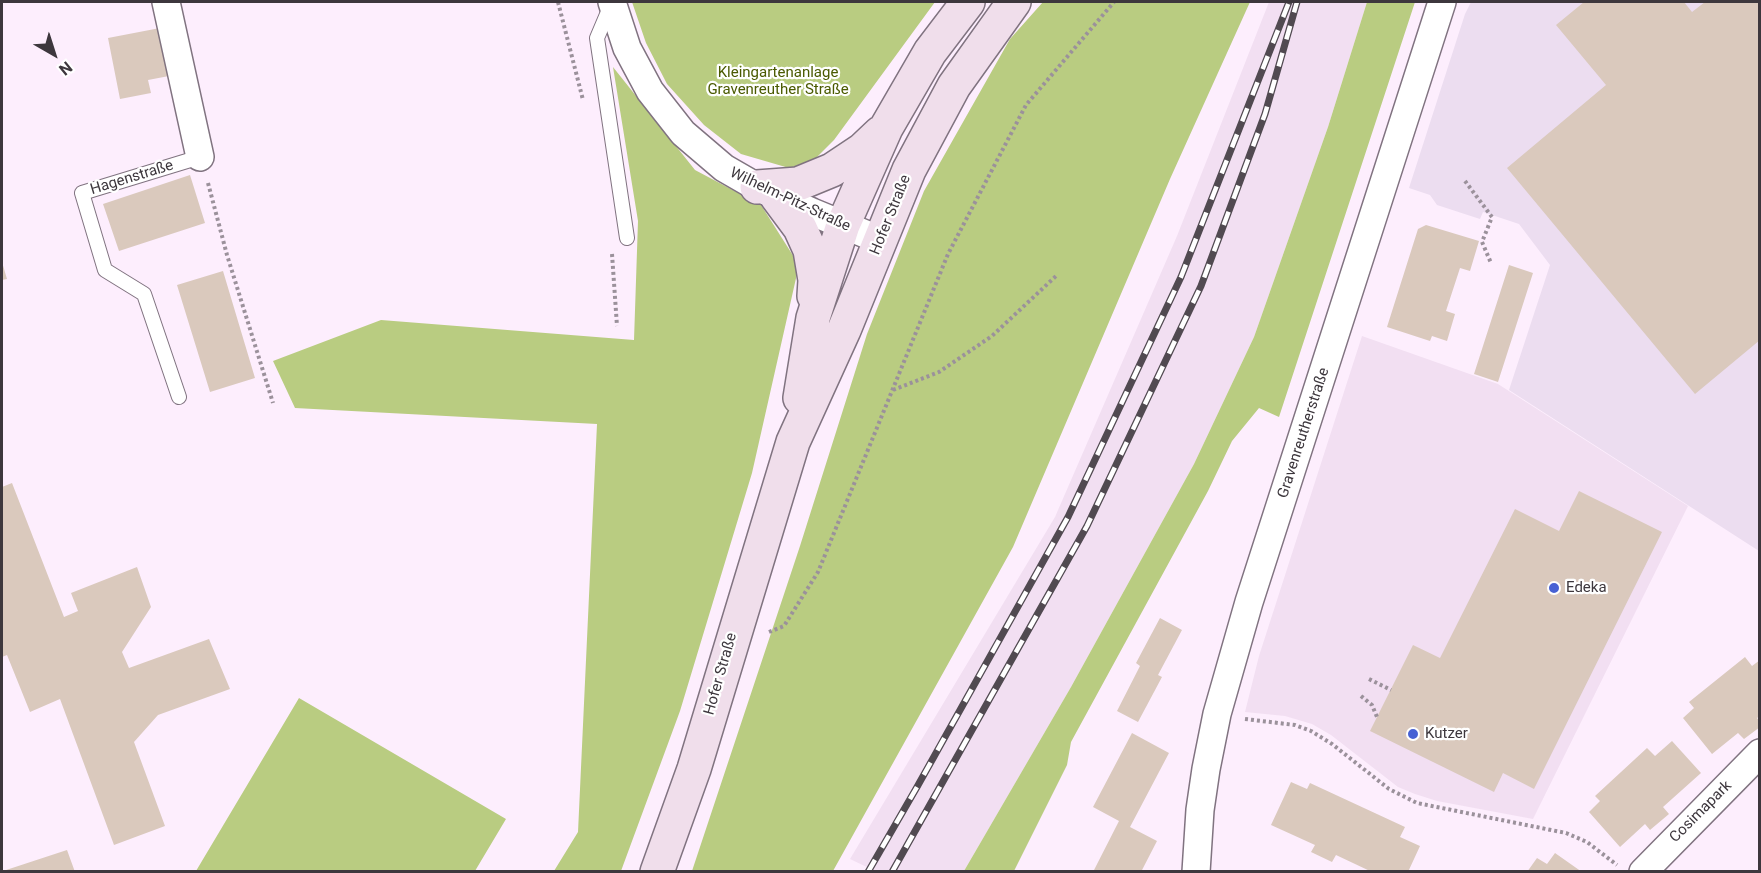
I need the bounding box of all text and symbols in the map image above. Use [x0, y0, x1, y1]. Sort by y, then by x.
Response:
north arrow [24, 24, 84, 84]
text: N [55, 57, 76, 79]
park label: Kleingartenanlage Gravenreuther Straße [707, 64, 849, 99]
street label: Hagenstraße [88, 157, 176, 199]
street label: Wilhelm-Pitz-Straße [727, 164, 853, 236]
street label: Hofer Straße [867, 172, 915, 258]
street label: Gravenreutherstraße [1274, 365, 1334, 501]
place label: Edeka [1566, 579, 1607, 597]
marker: Edeka [1547, 581, 1561, 595]
street label: Hofer Straße [701, 631, 741, 717]
place label: Kutzer [1425, 725, 1468, 743]
marker: Kutzer [1406, 727, 1420, 741]
street label: Cosimapark [1666, 777, 1736, 847]

